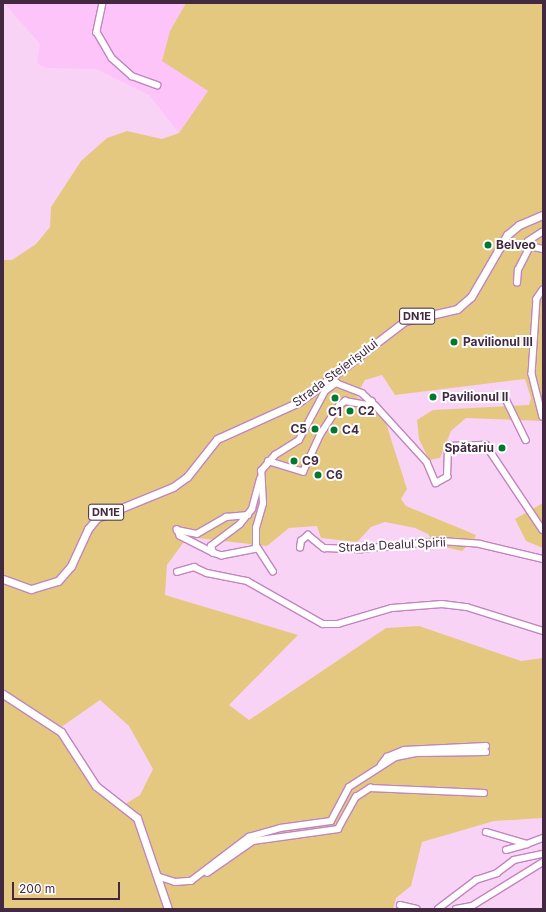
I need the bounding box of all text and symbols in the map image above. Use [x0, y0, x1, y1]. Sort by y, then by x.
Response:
place label: Belveo [496, 238, 536, 252]
marker: Belveo [483, 240, 493, 250]
road number: DN1E [399, 307, 435, 325]
place label: Pavilionul III [463, 335, 533, 349]
street label: Strada Stejerișului [290, 336, 380, 410]
marker: Pavilionul III [448, 336, 460, 348]
place label: Pavilionul II [442, 390, 508, 404]
marker: Pavilionul II [427, 391, 439, 403]
marker: C1 [330, 393, 340, 403]
place label: C2 [358, 404, 374, 418]
place label: C1 [328, 405, 342, 419]
marker: C2 [345, 406, 355, 416]
place label: C5 [290, 422, 307, 436]
place label: C4 [342, 423, 359, 437]
marker: C5 [310, 424, 320, 434]
marker: C4 [329, 425, 339, 435]
place label: Spătariu [444, 441, 494, 455]
marker: Spătariu [497, 443, 507, 453]
place label: C9 [302, 454, 319, 468]
marker: C9 [289, 456, 299, 466]
place label: C6 [326, 468, 343, 482]
marker: C6 [313, 470, 323, 480]
road number: DN1E [88, 503, 124, 521]
street label: Strada Dealul Spirii [338, 535, 446, 555]
scale bar [14, 874, 122, 900]
text: 200 m [19, 881, 55, 896]

